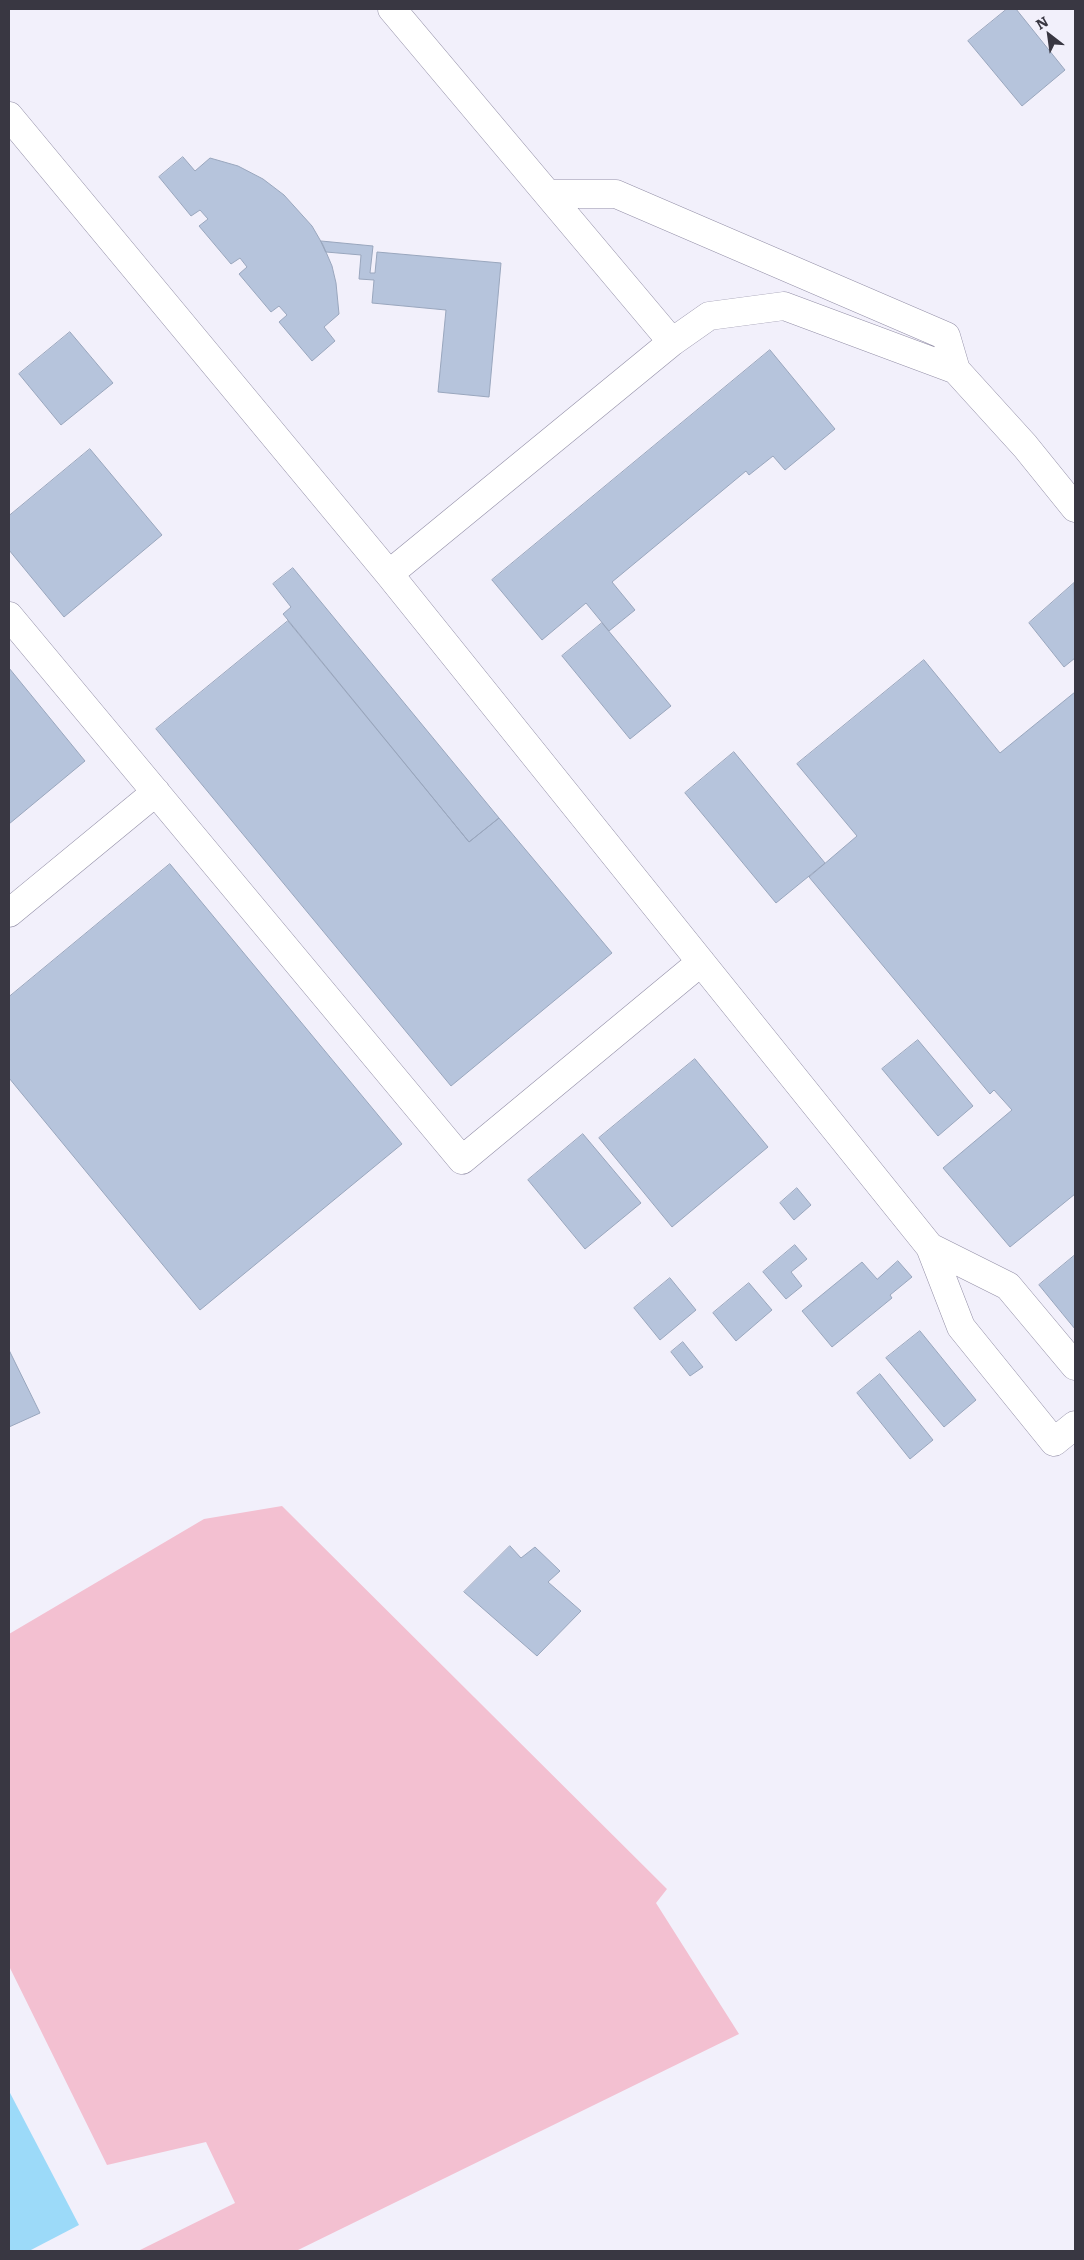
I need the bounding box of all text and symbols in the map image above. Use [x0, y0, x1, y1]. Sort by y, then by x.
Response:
north arrow [1024, 10, 1074, 60]
text: N [1031, 10, 1052, 34]

